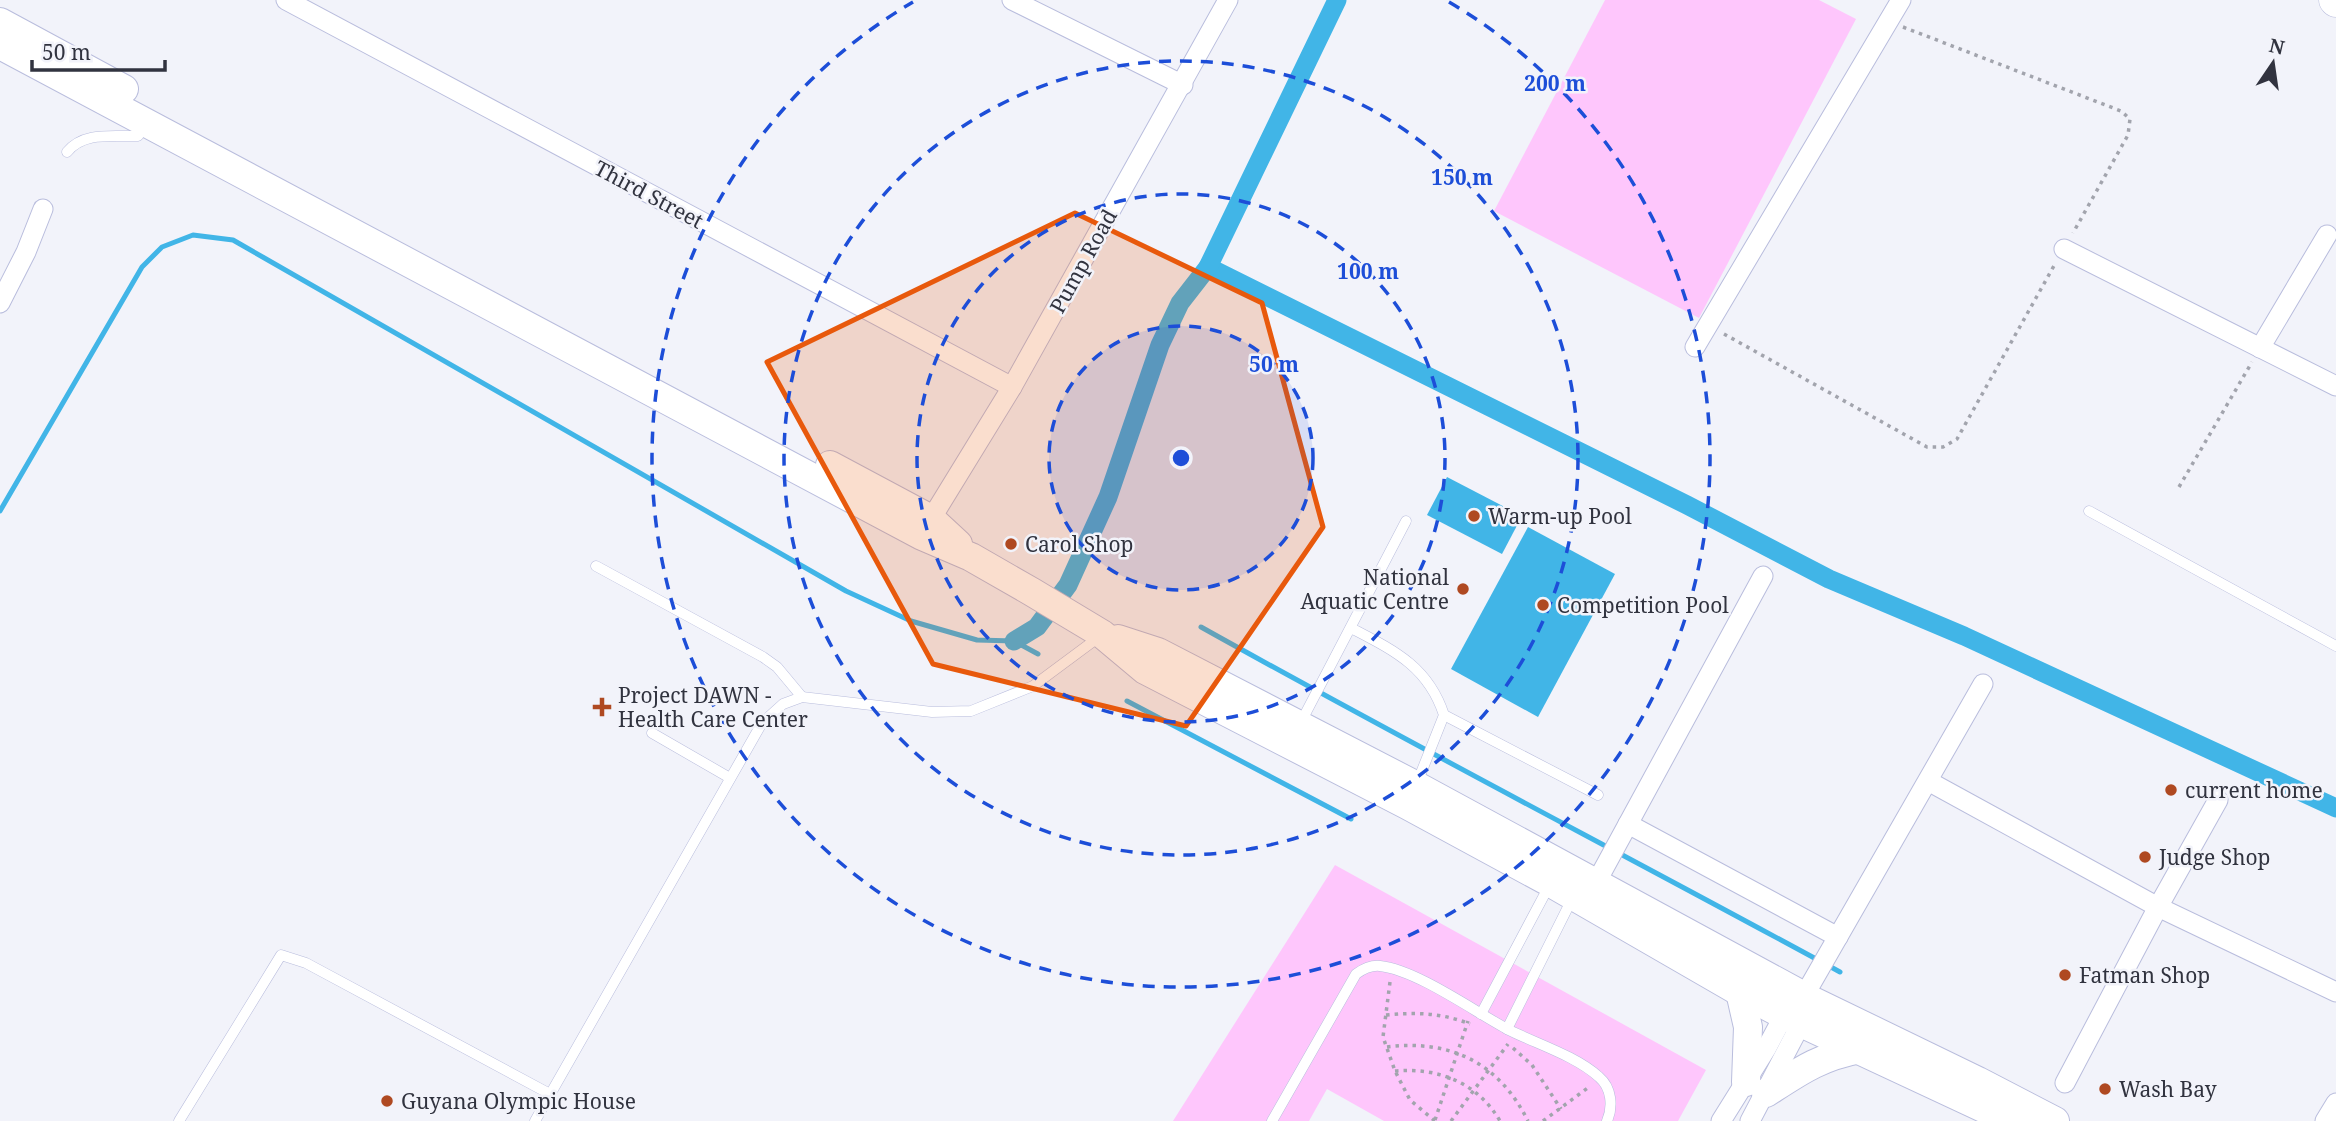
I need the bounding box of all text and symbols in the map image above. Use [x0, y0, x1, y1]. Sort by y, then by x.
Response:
scale bar [32, 28, 164, 72]
north arrow [2238, 28, 2308, 98]
text: N [2267, 32, 2287, 61]
text: 50 m [42, 38, 91, 66]
text: 200 m [1524, 69, 1586, 97]
street label: Third Street [590, 154, 708, 234]
text: 150 m [1431, 163, 1493, 191]
street label: Pump Road [1043, 204, 1123, 318]
text: 100 m [1337, 257, 1399, 285]
text: 50 m [1249, 350, 1299, 378]
centre of rings [1169, 446, 1193, 470]
place label: Warm-up Pool [1488, 502, 1632, 530]
marker: Warm-up Pool [1466, 508, 1482, 524]
place label: Carol Shop [1025, 530, 1133, 558]
marker: Carol Shop [1003, 536, 1019, 552]
place label: National Aquatic Centre [1300, 563, 1449, 615]
marker: National Aquatic Centre [1455, 581, 1471, 597]
place label: Competition Pool [1557, 591, 1729, 619]
marker: Competition Pool [1535, 597, 1551, 613]
place label: Project DAWN - Health Care Center [618, 681, 808, 733]
marker: Project DAWN - Health Care Center [592, 697, 612, 717]
place label: current home [2185, 776, 2323, 804]
marker: current home [2163, 782, 2179, 798]
place label: Judge Shop [2158, 843, 2271, 871]
marker: Judge Shop [2137, 849, 2153, 865]
place label: Fatman Shop [2079, 961, 2210, 989]
marker: Fatman Shop [2057, 967, 2073, 983]
place label: Wash Bay [2119, 1075, 2217, 1103]
marker: Wash Bay [2097, 1081, 2113, 1097]
place label: Guyana Olympic House [401, 1087, 636, 1115]
marker: Guyana Olympic House [379, 1093, 395, 1109]

